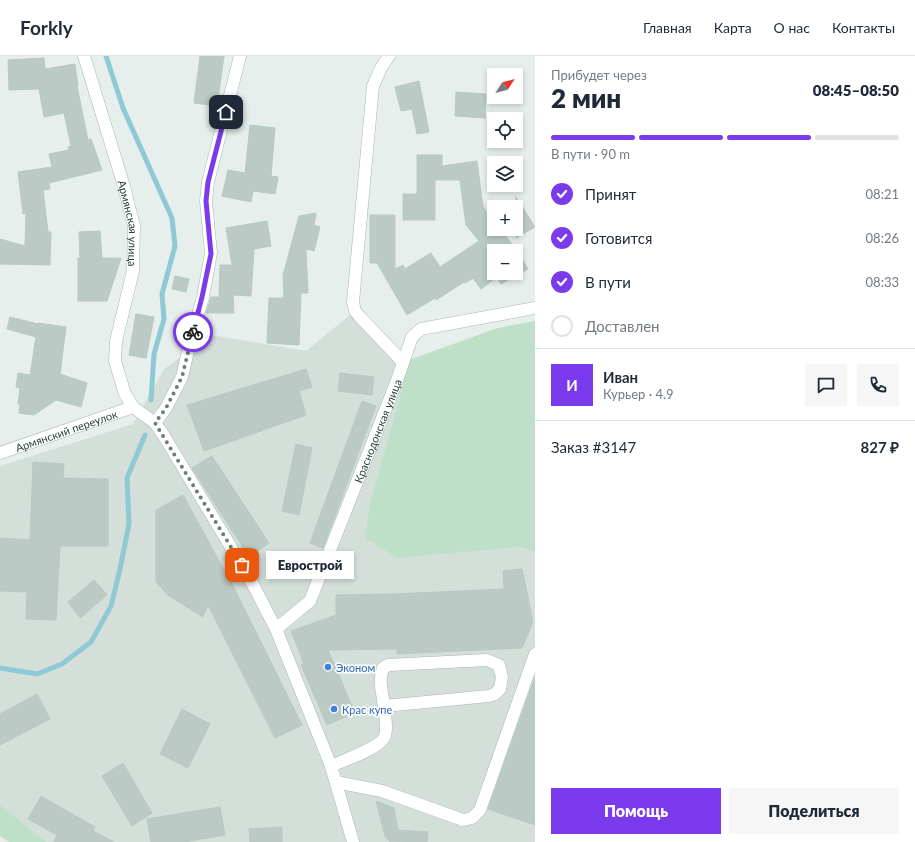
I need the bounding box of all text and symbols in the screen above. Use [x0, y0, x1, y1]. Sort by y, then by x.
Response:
text: Forkly [20, 16, 73, 39]
text: Главная [643, 19, 692, 36]
text: Карта [714, 19, 752, 36]
text: О нас [774, 19, 810, 36]
text: Контакты [832, 19, 895, 36]
text: Прибудет через [551, 67, 647, 83]
north arrow [487, 68, 523, 104]
map controls [487, 68, 523, 280]
text: 08:45–08:50 [813, 81, 899, 99]
text: 2 мин [551, 82, 621, 114]
pin [209, 95, 243, 129]
icon: home [215, 101, 237, 123]
button: locate [487, 112, 523, 148]
text: В пути · 90 m [551, 146, 630, 162]
button: layers [487, 156, 523, 192]
street label: Армянская улица [116, 179, 141, 267]
icon: check [551, 183, 573, 205]
text: Принят [585, 185, 636, 203]
text: 08:21 [866, 186, 899, 202]
button: + [487, 200, 523, 236]
icon: check [551, 227, 573, 249]
text: Готовится [585, 229, 652, 247]
text: 08:26 [866, 230, 899, 246]
button: − [487, 244, 523, 280]
icon: check [551, 271, 573, 293]
text: В пути [585, 273, 631, 291]
text: 08:33 [866, 274, 899, 290]
courier [173, 312, 213, 352]
text: Доставлен [585, 317, 660, 335]
icon: bike [182, 321, 204, 343]
button: chat [805, 364, 847, 406]
button: phone [857, 364, 899, 406]
text: Иван [603, 368, 638, 386]
text: И [566, 376, 578, 394]
street label: Краснодонская улица [351, 377, 403, 485]
text: Курьер · 4.9 [603, 386, 674, 402]
street label: Армянский переулок [14, 406, 119, 454]
text: Заказ #3147 [551, 438, 636, 456]
text: 827 ₽ [861, 438, 899, 456]
pin [225, 548, 259, 582]
callout: Еврострой [266, 551, 354, 579]
icon: bag [231, 554, 253, 576]
text: Еврострой [278, 557, 342, 573]
place label: Эконом [336, 661, 375, 674]
marker: Эконом [323, 662, 333, 672]
place label: Крас купе [342, 703, 393, 716]
marker: Крас купе [329, 704, 339, 714]
button: Помощь [551, 788, 721, 834]
button: Поделиться [729, 788, 899, 834]

